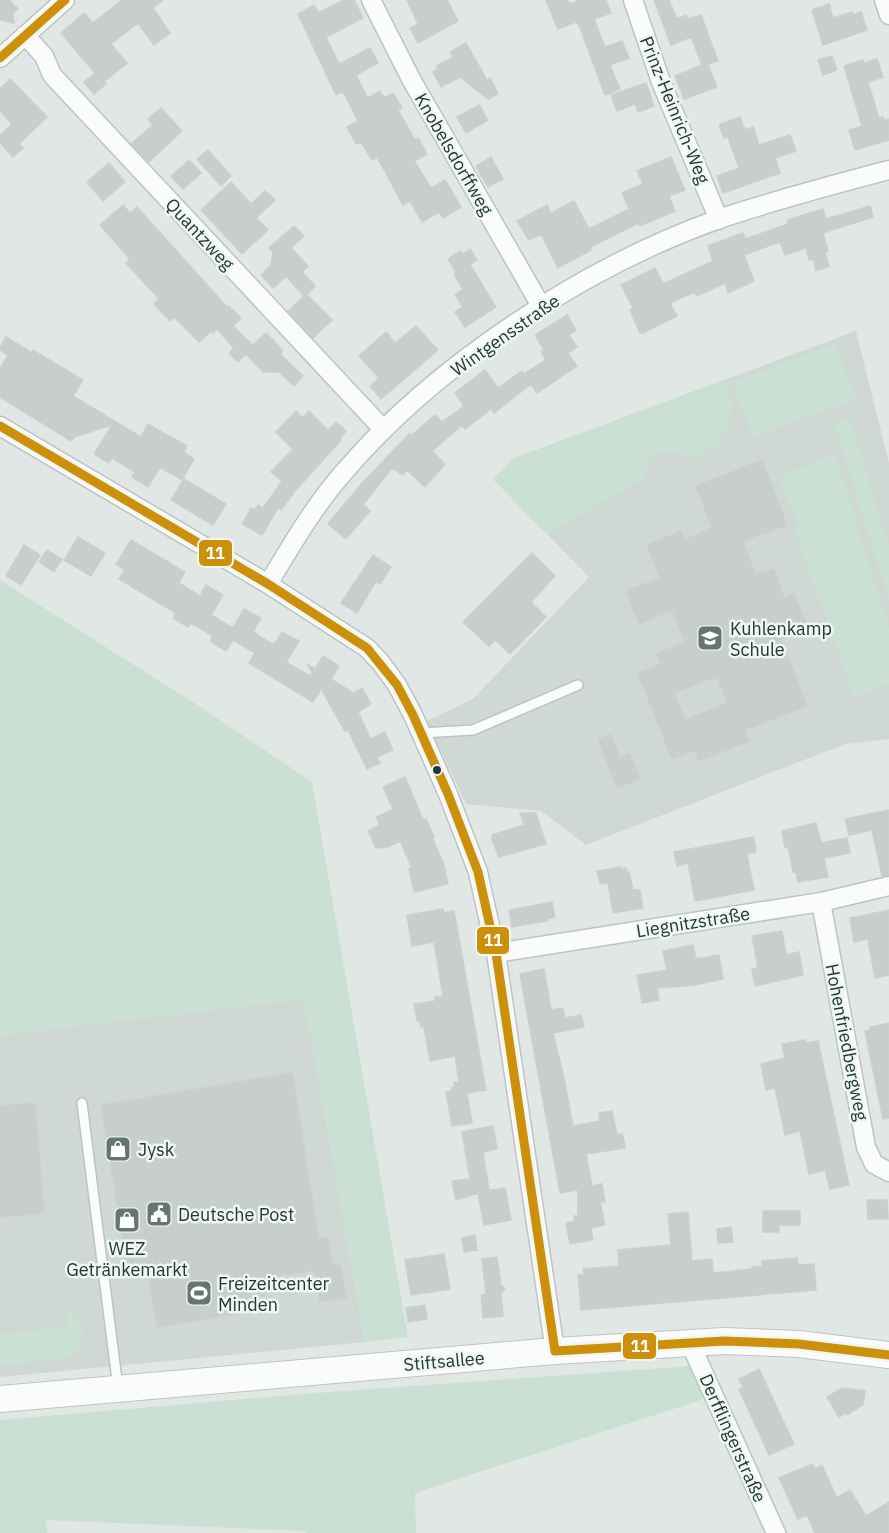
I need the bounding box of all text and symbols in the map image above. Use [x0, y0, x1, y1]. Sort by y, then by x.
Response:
street label: Prinz-Heinrich-Weg [635, 33, 715, 188]
street label: Knobelsdorffweg [410, 89, 499, 220]
street label: Quantzweg [161, 193, 240, 275]
street label: Wintgensstraße [446, 289, 564, 381]
line badge: 11 [198, 539, 233, 567]
text: 11 [205, 543, 225, 563]
place label: Kuhlenkamp Schule [730, 617, 832, 661]
school or university icon: Kuhlenkamp Schule [695, 623, 725, 653]
unlabelled marker [431, 764, 443, 776]
street label: Liegnitzstraße [635, 902, 752, 942]
line badge: 11 [476, 926, 510, 955]
text: 11 [483, 930, 503, 950]
street label: Hohenfriedbergweg [820, 961, 874, 1123]
shop icon: Jysk [103, 1134, 133, 1164]
place label: Jysk [138, 1138, 175, 1161]
public building icon: Deutsche Post [144, 1199, 174, 1229]
place label: Deutsche Post [178, 1203, 294, 1226]
shop icon: WEZ Getränkemarkt [112, 1205, 142, 1235]
place label: WEZ Getränkemarkt [66, 1237, 188, 1281]
place label: Freizeitcenter Minden [218, 1272, 330, 1316]
sports icon: Freizeitcenter Minden [184, 1278, 214, 1308]
line badge: 11 [622, 1332, 657, 1360]
text: 11 [630, 1336, 650, 1356]
street label: Stiftsallee [403, 1346, 486, 1376]
street label: Derfflingerstraße [694, 1370, 772, 1506]

